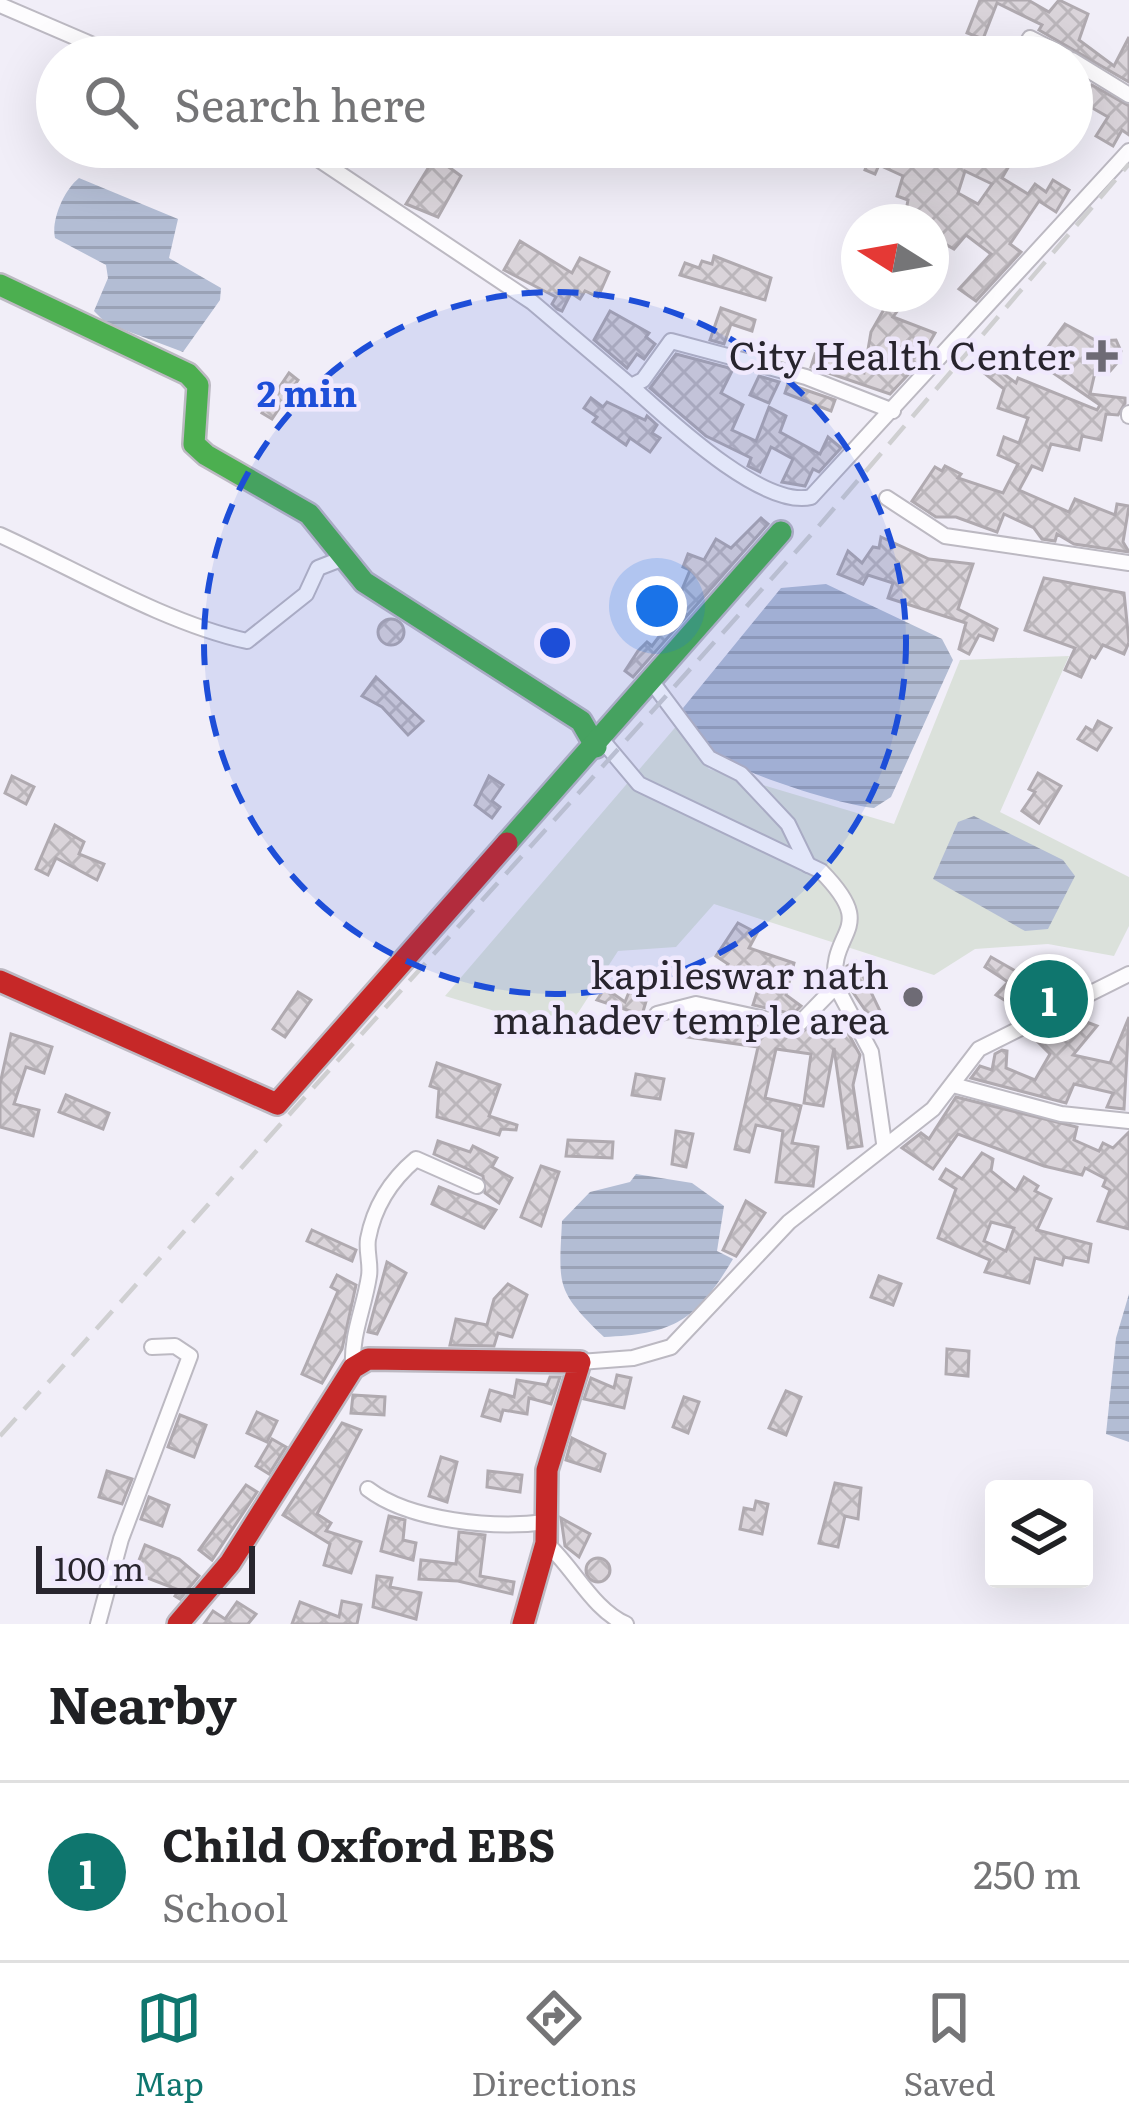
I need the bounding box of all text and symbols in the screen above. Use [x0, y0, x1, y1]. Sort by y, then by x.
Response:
search box [36, 36, 1093, 168]
icon: search [78, 69, 144, 135]
text: Search here [174, 69, 426, 136]
north arrow [841, 204, 949, 312]
place label: City Health Center [729, 324, 1076, 382]
marker: City Health Center [1086, 340, 1118, 372]
text: 2 min [257, 365, 357, 418]
your location [627, 576, 687, 636]
centre of rings [534, 622, 576, 664]
place label: kapileswar nath mahadev temple area [493, 943, 889, 1046]
pin: 1 [1010, 954, 1088, 1044]
marker: kapileswar nath mahadev temple area [900, 984, 926, 1010]
map controls [985, 1480, 1093, 1588]
button: layers [985, 1480, 1093, 1588]
scale bar [36, 1540, 255, 1593]
text: 100 m [54, 1542, 144, 1591]
text: Nearby [48, 1664, 237, 1740]
text: Child Oxford EBS [162, 1809, 555, 1876]
text: 1 [79, 1843, 95, 1901]
text: 250 m [973, 1843, 1081, 1901]
text: School [162, 1876, 288, 1934]
tab: Map [134, 1985, 204, 2106]
tab: Directions [471, 1985, 636, 2106]
tab: Saved [903, 1985, 995, 2106]

